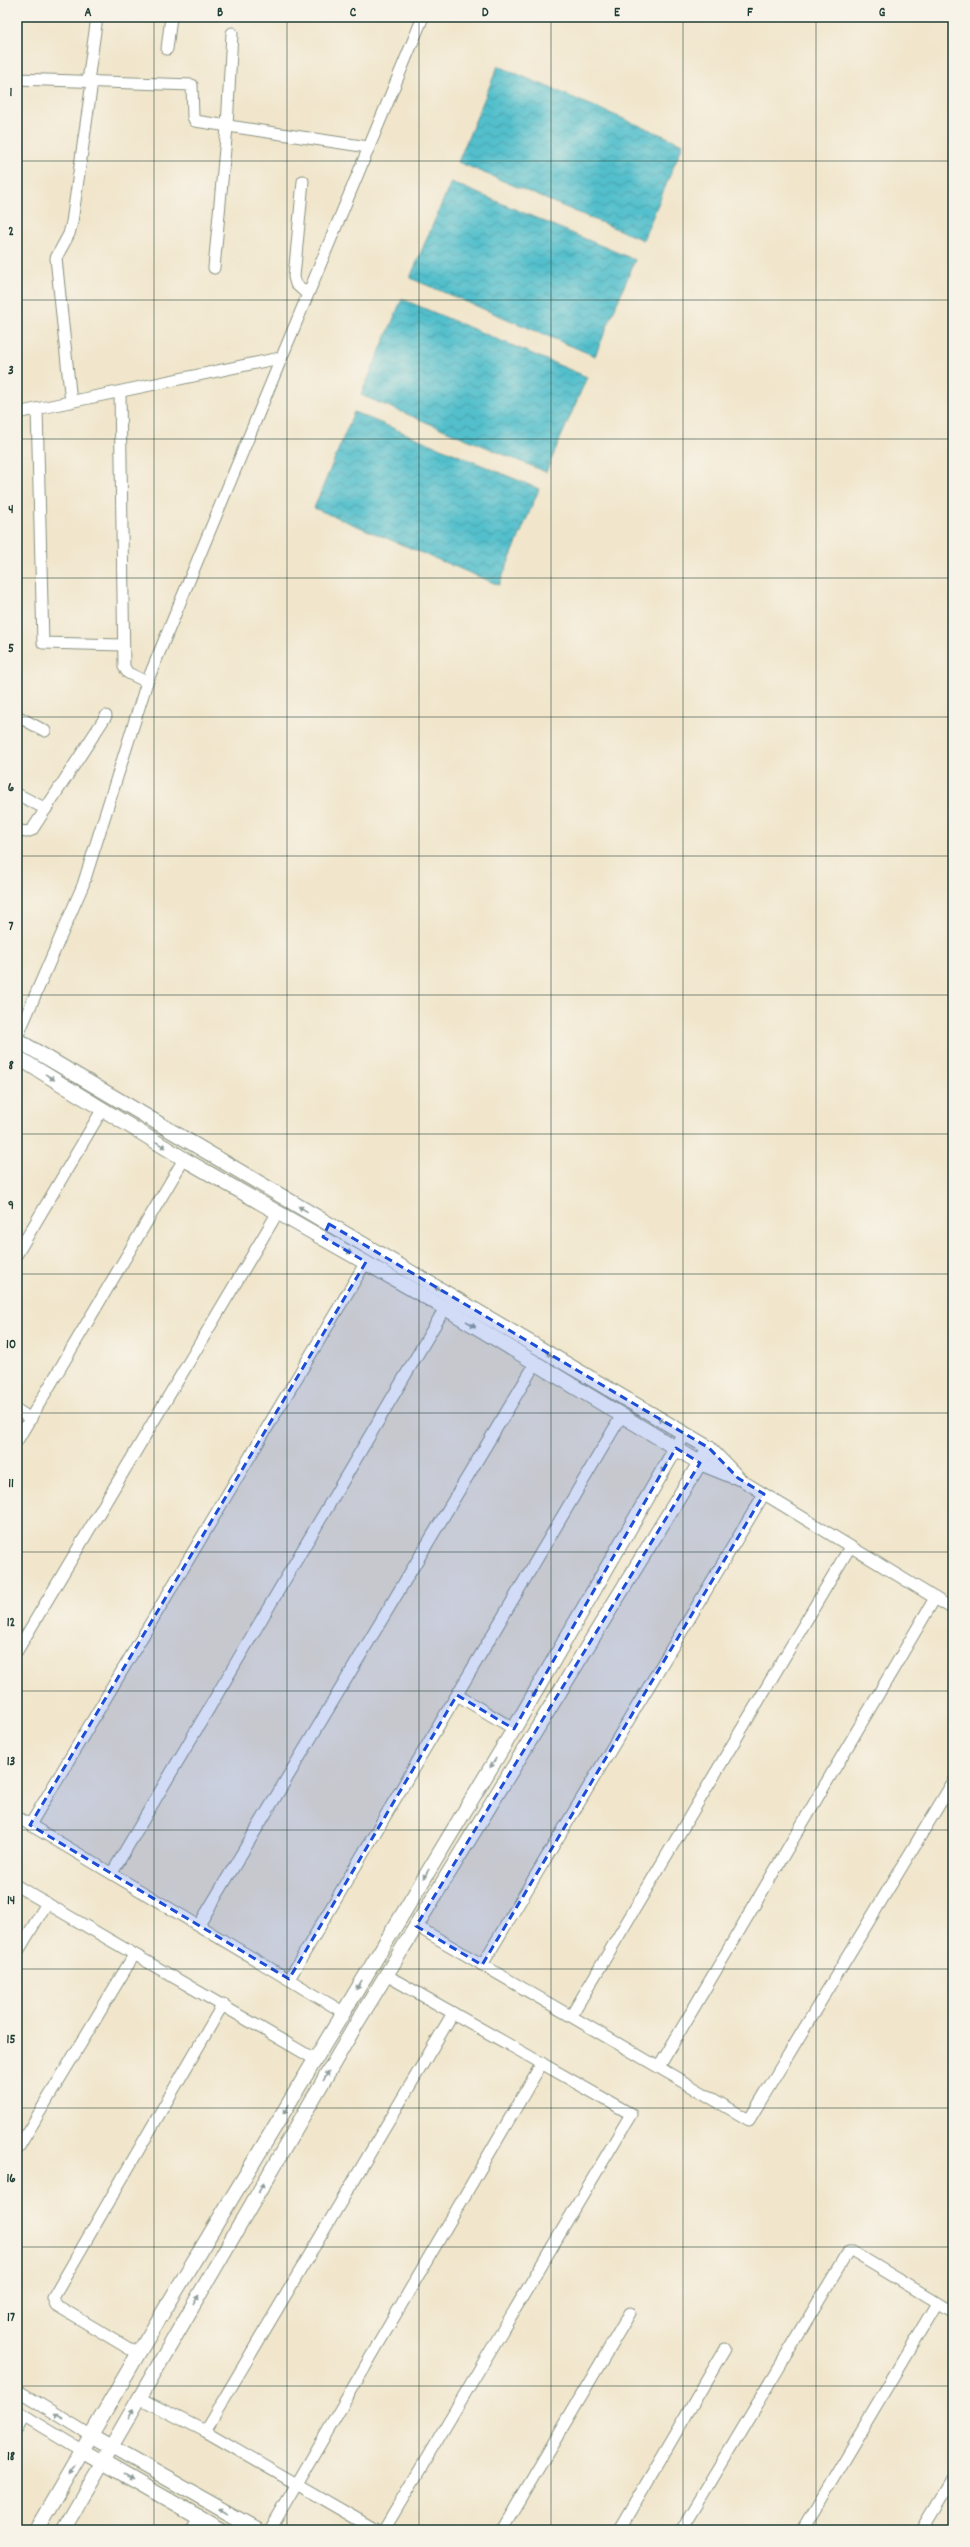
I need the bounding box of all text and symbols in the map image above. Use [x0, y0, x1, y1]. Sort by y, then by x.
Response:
text: A [84, 4, 92, 23]
text: B [217, 4, 223, 23]
text: C [350, 4, 357, 23]
text: D [482, 4, 489, 23]
text: E [614, 4, 621, 23]
text: F [747, 4, 753, 23]
text: G [879, 4, 886, 23]
text: 1 [10, 84, 13, 103]
text: 2 [8, 223, 14, 242]
text: 3 [8, 362, 14, 381]
text: 4 [8, 501, 14, 520]
text: 5 [8, 640, 14, 659]
text: 6 [8, 779, 15, 798]
text: 7 [9, 918, 14, 937]
text: 8 [8, 1057, 14, 1076]
one-way arrow [44, 1074, 56, 1081]
one-way arrow [156, 1141, 166, 1149]
text: 9 [8, 1197, 14, 1216]
one-way arrow [297, 1205, 309, 1212]
one-way arrow [341, 1248, 353, 1255]
one-way arrow [433, 1286, 445, 1293]
one-way arrow [466, 1320, 476, 1328]
text: 10 [6, 1336, 16, 1355]
one-way arrow [545, 1352, 557, 1359]
one-way arrow [657, 1418, 669, 1425]
one-way arrow [661, 1462, 668, 1474]
text: 11 [8, 1475, 14, 1494]
one-way arrow [596, 1574, 603, 1586]
text: 12 [7, 1614, 16, 1633]
one-way arrow [531, 1687, 538, 1699]
text: 13 [7, 1753, 16, 1772]
one-way arrow [490, 1757, 497, 1769]
one-way arrow [423, 1868, 430, 1880]
text: 14 [7, 1892, 15, 1911]
one-way arrow [356, 1979, 363, 1991]
text: 15 [7, 2031, 15, 2050]
one-way arrow [323, 2070, 330, 2082]
one-way arrow [282, 2103, 289, 2115]
text: 16 [6, 2170, 16, 2189]
one-way arrow [258, 2182, 265, 2194]
one-way arrow [192, 2294, 199, 2306]
text: 17 [7, 2309, 15, 2328]
one-way arrow [127, 2407, 134, 2419]
one-way arrow [53, 2412, 65, 2419]
text: 18 [7, 2448, 15, 2467]
one-way arrow [68, 2465, 76, 2475]
one-way arrow [123, 2473, 135, 2480]
one-way arrow [219, 2507, 230, 2514]

